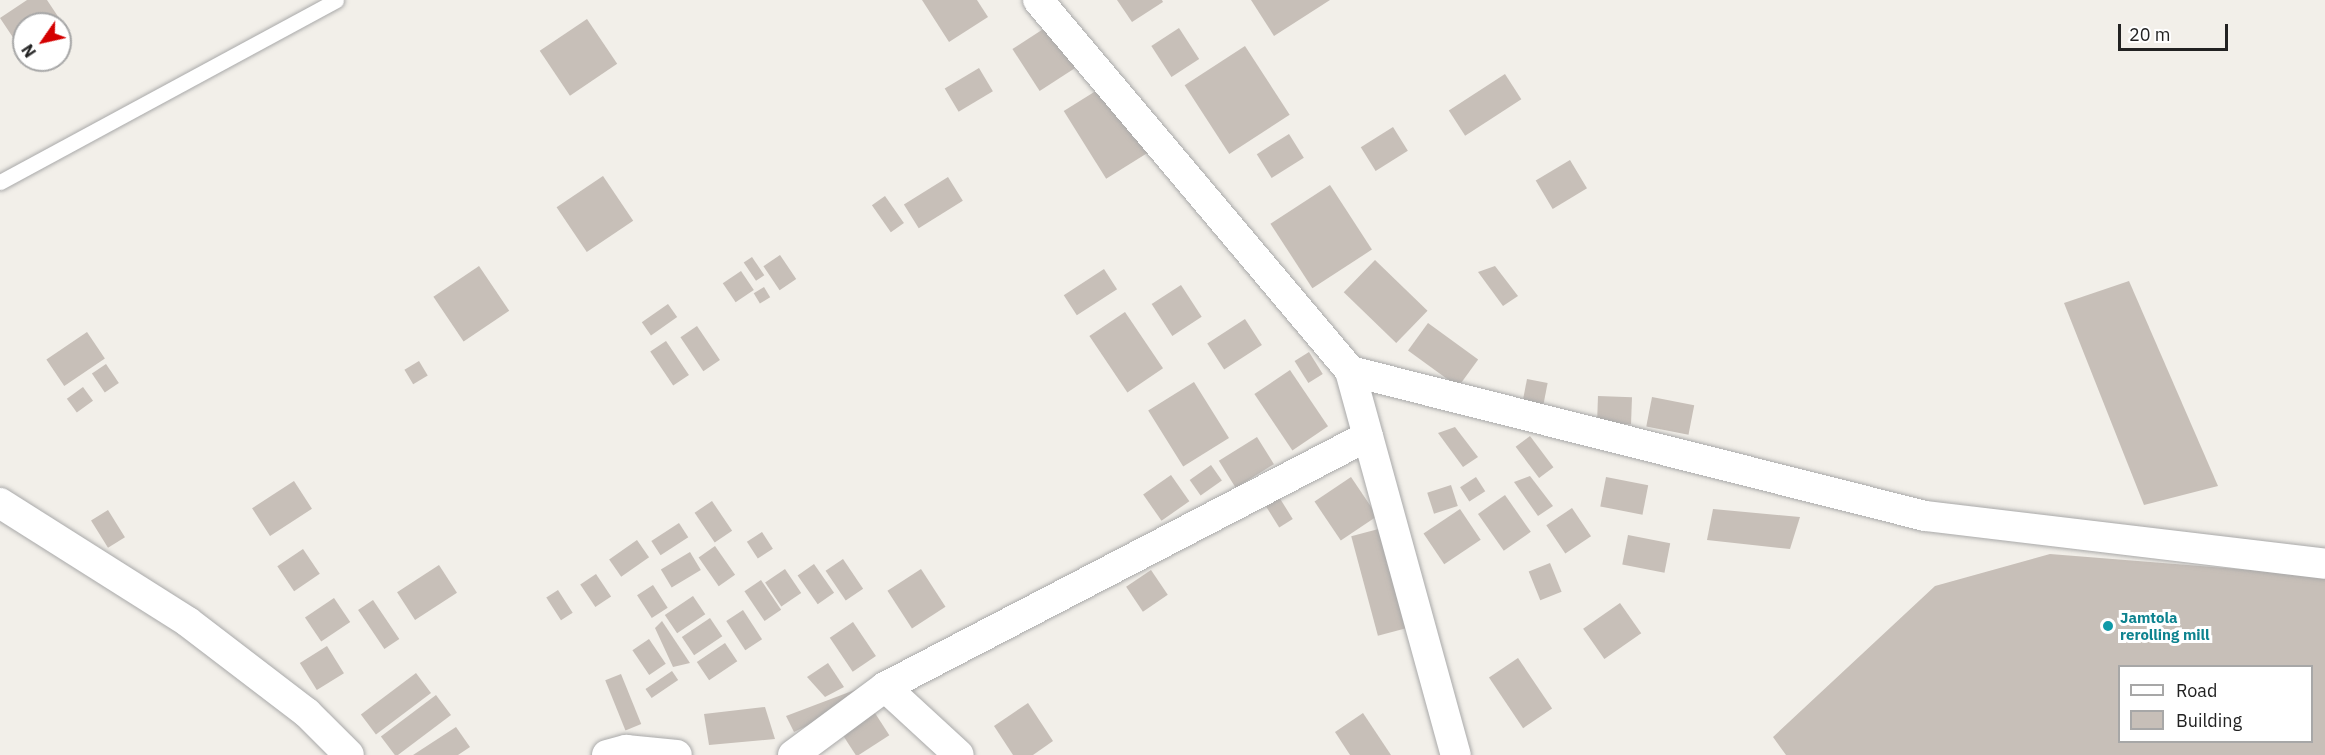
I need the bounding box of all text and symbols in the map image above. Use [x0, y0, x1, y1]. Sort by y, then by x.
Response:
north arrow [12, 12, 72, 72]
scale bar [2121, 12, 2230, 50]
text: 20 m [2129, 23, 2171, 46]
text: N [17, 41, 40, 61]
place label: Jamtola rerolling mill [2120, 608, 2210, 643]
marker: Jamtola rerolling mill [2101, 619, 2115, 633]
legend [2118, 665, 2313, 743]
text: Road [2176, 679, 2217, 702]
text: Building [2176, 709, 2242, 732]

